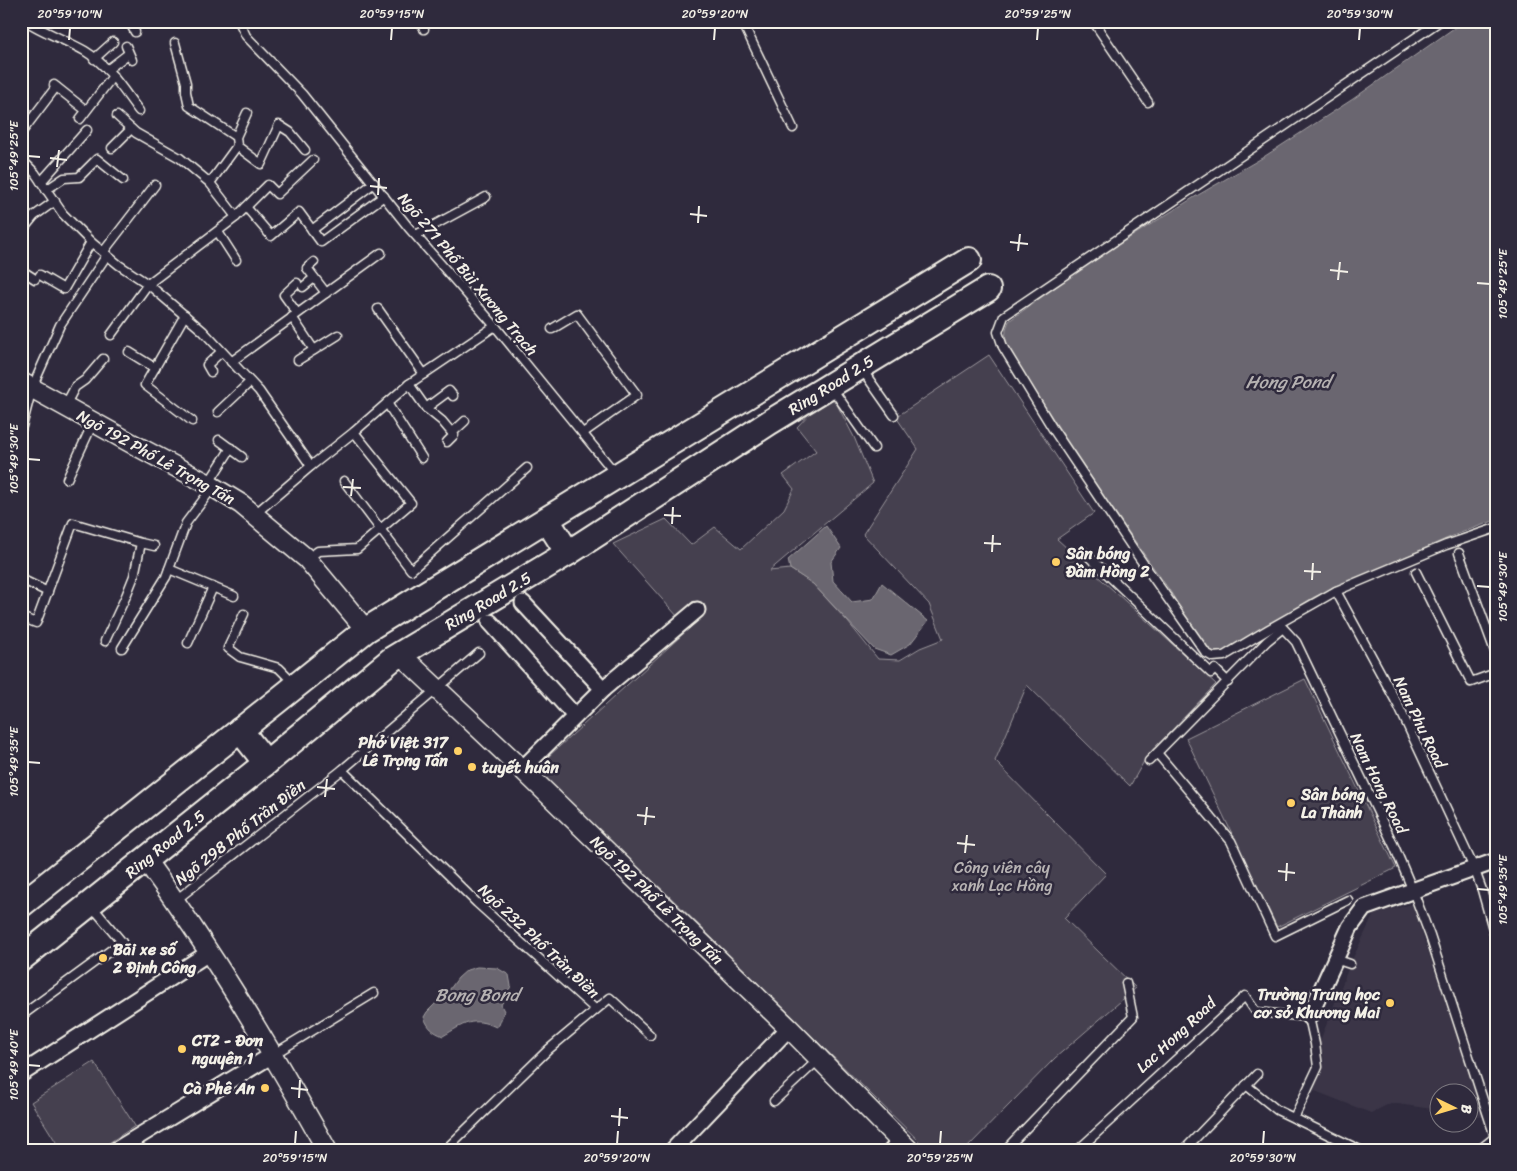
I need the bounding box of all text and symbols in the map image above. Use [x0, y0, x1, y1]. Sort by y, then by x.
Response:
text: 20°59'10"N [38, 3, 103, 25]
text: 20°59'15"N [360, 3, 425, 25]
text: 20°59'20"N [682, 3, 749, 25]
text: 20°59'25"N [1005, 3, 1072, 25]
text: 20°59'30"N [1327, 3, 1394, 25]
text: 105°49'25"E [3, 119, 25, 191]
street label: Ngõ 271 Phố Bùi Xương Trạch [390, 185, 546, 363]
text: 105°49'25"E [1492, 247, 1514, 319]
street label: Ring Road 2.5 [782, 347, 880, 423]
water label: Hong Pond [1246, 366, 1335, 398]
street label: Ngõ 192 Phố Lê Trọng Tấn [71, 401, 241, 513]
text: 105°49'30"E [3, 422, 25, 494]
place label: Sân bóng Đầm Hồng 2 [1065, 539, 1150, 586]
text: 105°49'30"E [1492, 550, 1514, 622]
marker: Sân bóng Đầm Hồng 2 [1050, 556, 1062, 568]
street label: Ring Road 2.5 [439, 563, 537, 638]
street label: Nam Phu Road [1385, 671, 1456, 775]
text: 105°49'35"E [3, 726, 25, 797]
street label: Nam Hong Road [1342, 727, 1417, 840]
place label: Phở Việt 317 Lê Trọng Tấn [358, 728, 450, 775]
marker: Phở Việt 317 Lê Trọng Tấn [452, 745, 464, 757]
place label: tuyết huân [482, 753, 559, 782]
marker: tuyết huân [466, 761, 478, 773]
street label: Ngõ 298 Phố Trần Điền [168, 771, 312, 893]
place label: Sân bóng La Thành [1300, 780, 1366, 827]
marker: Sân bóng La Thành [1285, 797, 1297, 809]
street label: Ring Road 2.5 [118, 802, 212, 886]
street label: Ngõ 192 Phố Lê Trọng Tấn [583, 828, 731, 972]
park label: Công viên cây xanh Lạc Hồng [951, 853, 1053, 900]
text: 105°49'35"E [1492, 854, 1514, 925]
street label: Ngõ 232 Phố Trần Điền [471, 876, 607, 1006]
place label: Bãi xe số 2 Định Công [112, 935, 197, 982]
marker: Bãi xe số 2 Định Công [97, 952, 109, 964]
water label: Bong Bond [435, 979, 523, 1011]
place label: Trường Trung học cơ sở Khương Mai [1253, 980, 1382, 1027]
street label: Lac Hong Road [1129, 989, 1224, 1080]
marker: Trường Trung học cơ sở Khương Mai [1384, 997, 1396, 1009]
place label: CT2 - Đơn nguyên 1 [191, 1026, 263, 1073]
text: 105°49'40"E [3, 1028, 25, 1101]
marker: CT2 - Đơn nguyên 1 [176, 1043, 188, 1055]
place label: Cà Phê An [183, 1074, 255, 1103]
marker: Cà Phê An [259, 1082, 271, 1094]
north arrow [1430, 1084, 1480, 1134]
text: B [1454, 1104, 1479, 1115]
text: 20°59'15"N [263, 1147, 328, 1169]
text: 20°59'20"N [584, 1147, 651, 1169]
text: 20°59'25"N [907, 1147, 974, 1169]
text: 20°59'30"N [1230, 1147, 1297, 1169]

